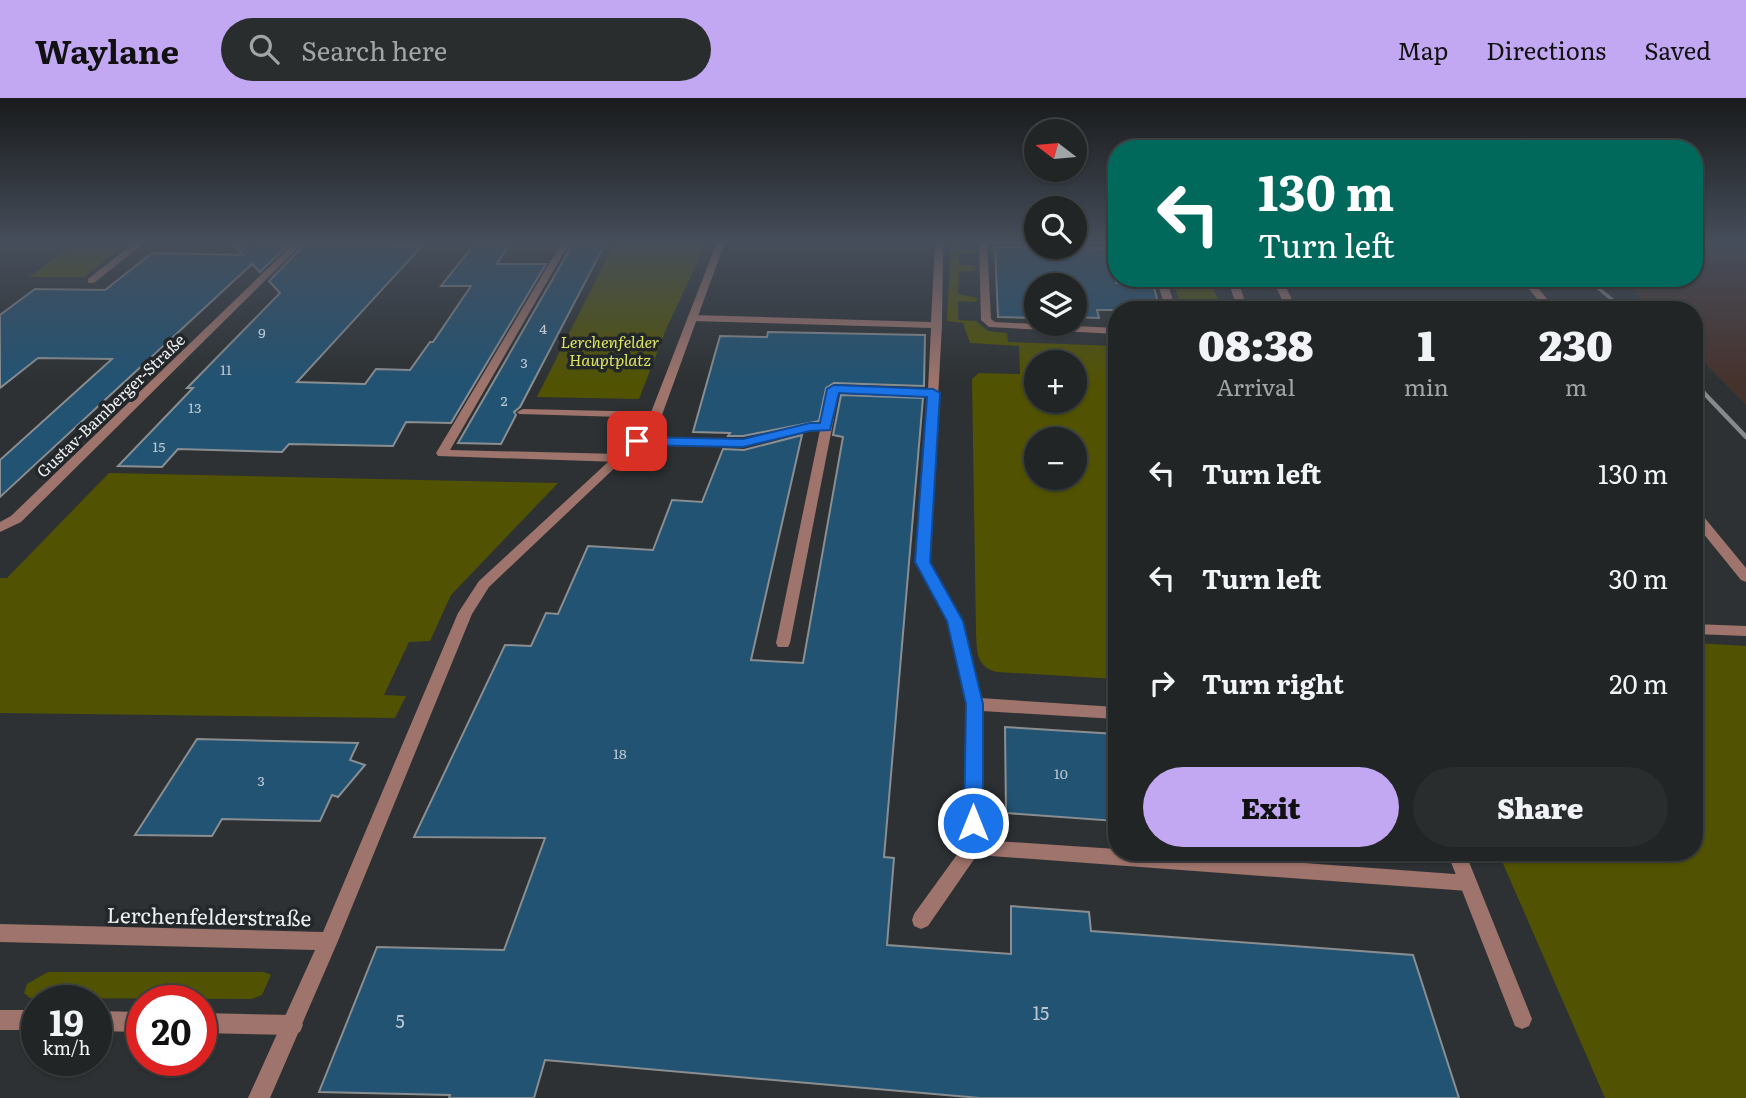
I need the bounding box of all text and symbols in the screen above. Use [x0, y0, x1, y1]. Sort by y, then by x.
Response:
search box [221, 18, 711, 81]
text: Waylane [35, 25, 179, 74]
icon: search [245, 30, 283, 68]
text: Search here [301, 30, 447, 69]
text: Map [1397, 32, 1448, 67]
text: Directions [1486, 32, 1606, 67]
text: Saved [1644, 32, 1711, 67]
north arrow [1024, 119, 1087, 182]
map controls [1024, 119, 1087, 490]
text: 130 m [1258, 153, 1394, 226]
icon: left [1143, 168, 1234, 259]
button: search [1024, 196, 1087, 259]
text: Turn left [1258, 220, 1395, 268]
button: layers [1024, 273, 1087, 336]
text: 08:38 [1198, 312, 1314, 374]
text: 1 [1417, 312, 1435, 374]
text: 230 [1539, 312, 1613, 374]
house number: 4 [539, 318, 547, 338]
house number: 9 [258, 322, 266, 342]
street label: Gustav-Bamberger-Straße [30, 328, 190, 482]
park label: Lerchenfelder Hauptplatz [560, 329, 660, 371]
button: + [1024, 350, 1087, 413]
house number: 3 [520, 352, 528, 372]
house number: 11 [220, 359, 232, 379]
text: Arrival [1217, 369, 1295, 403]
text: min [1404, 369, 1449, 403]
text: m [1565, 369, 1587, 403]
house number: 2 [500, 390, 508, 410]
house number: 13 [188, 397, 202, 417]
pin [607, 411, 667, 471]
icon: arrive [618, 422, 656, 460]
button: − [1024, 427, 1087, 490]
house number: 15 [153, 436, 165, 456]
text: Turn left [1202, 453, 1321, 492]
text: 130 m [1598, 453, 1668, 492]
icon: left [1143, 454, 1181, 492]
text: Turn left [1202, 558, 1321, 597]
text: 30 m [1608, 558, 1668, 597]
icon: left [1143, 559, 1181, 597]
text: Turn right [1202, 663, 1344, 702]
text: 20 m [1609, 663, 1668, 702]
icon: right [1143, 664, 1181, 702]
house number: 18 [613, 743, 627, 763]
house number: 10 [1054, 763, 1068, 783]
button: Exit [1143, 767, 1399, 847]
button: Share [1413, 767, 1668, 847]
house number: 3 [257, 770, 265, 790]
position arrow [936, 786, 1010, 860]
street label: Lerchenfelderstraße [106, 898, 312, 932]
speed limit sign: 20 [126, 985, 217, 1076]
text: 19 [49, 995, 84, 1047]
house number: 15 [1033, 999, 1049, 1026]
house number: 5 [395, 1007, 405, 1034]
text: km/h [43, 1034, 90, 1061]

